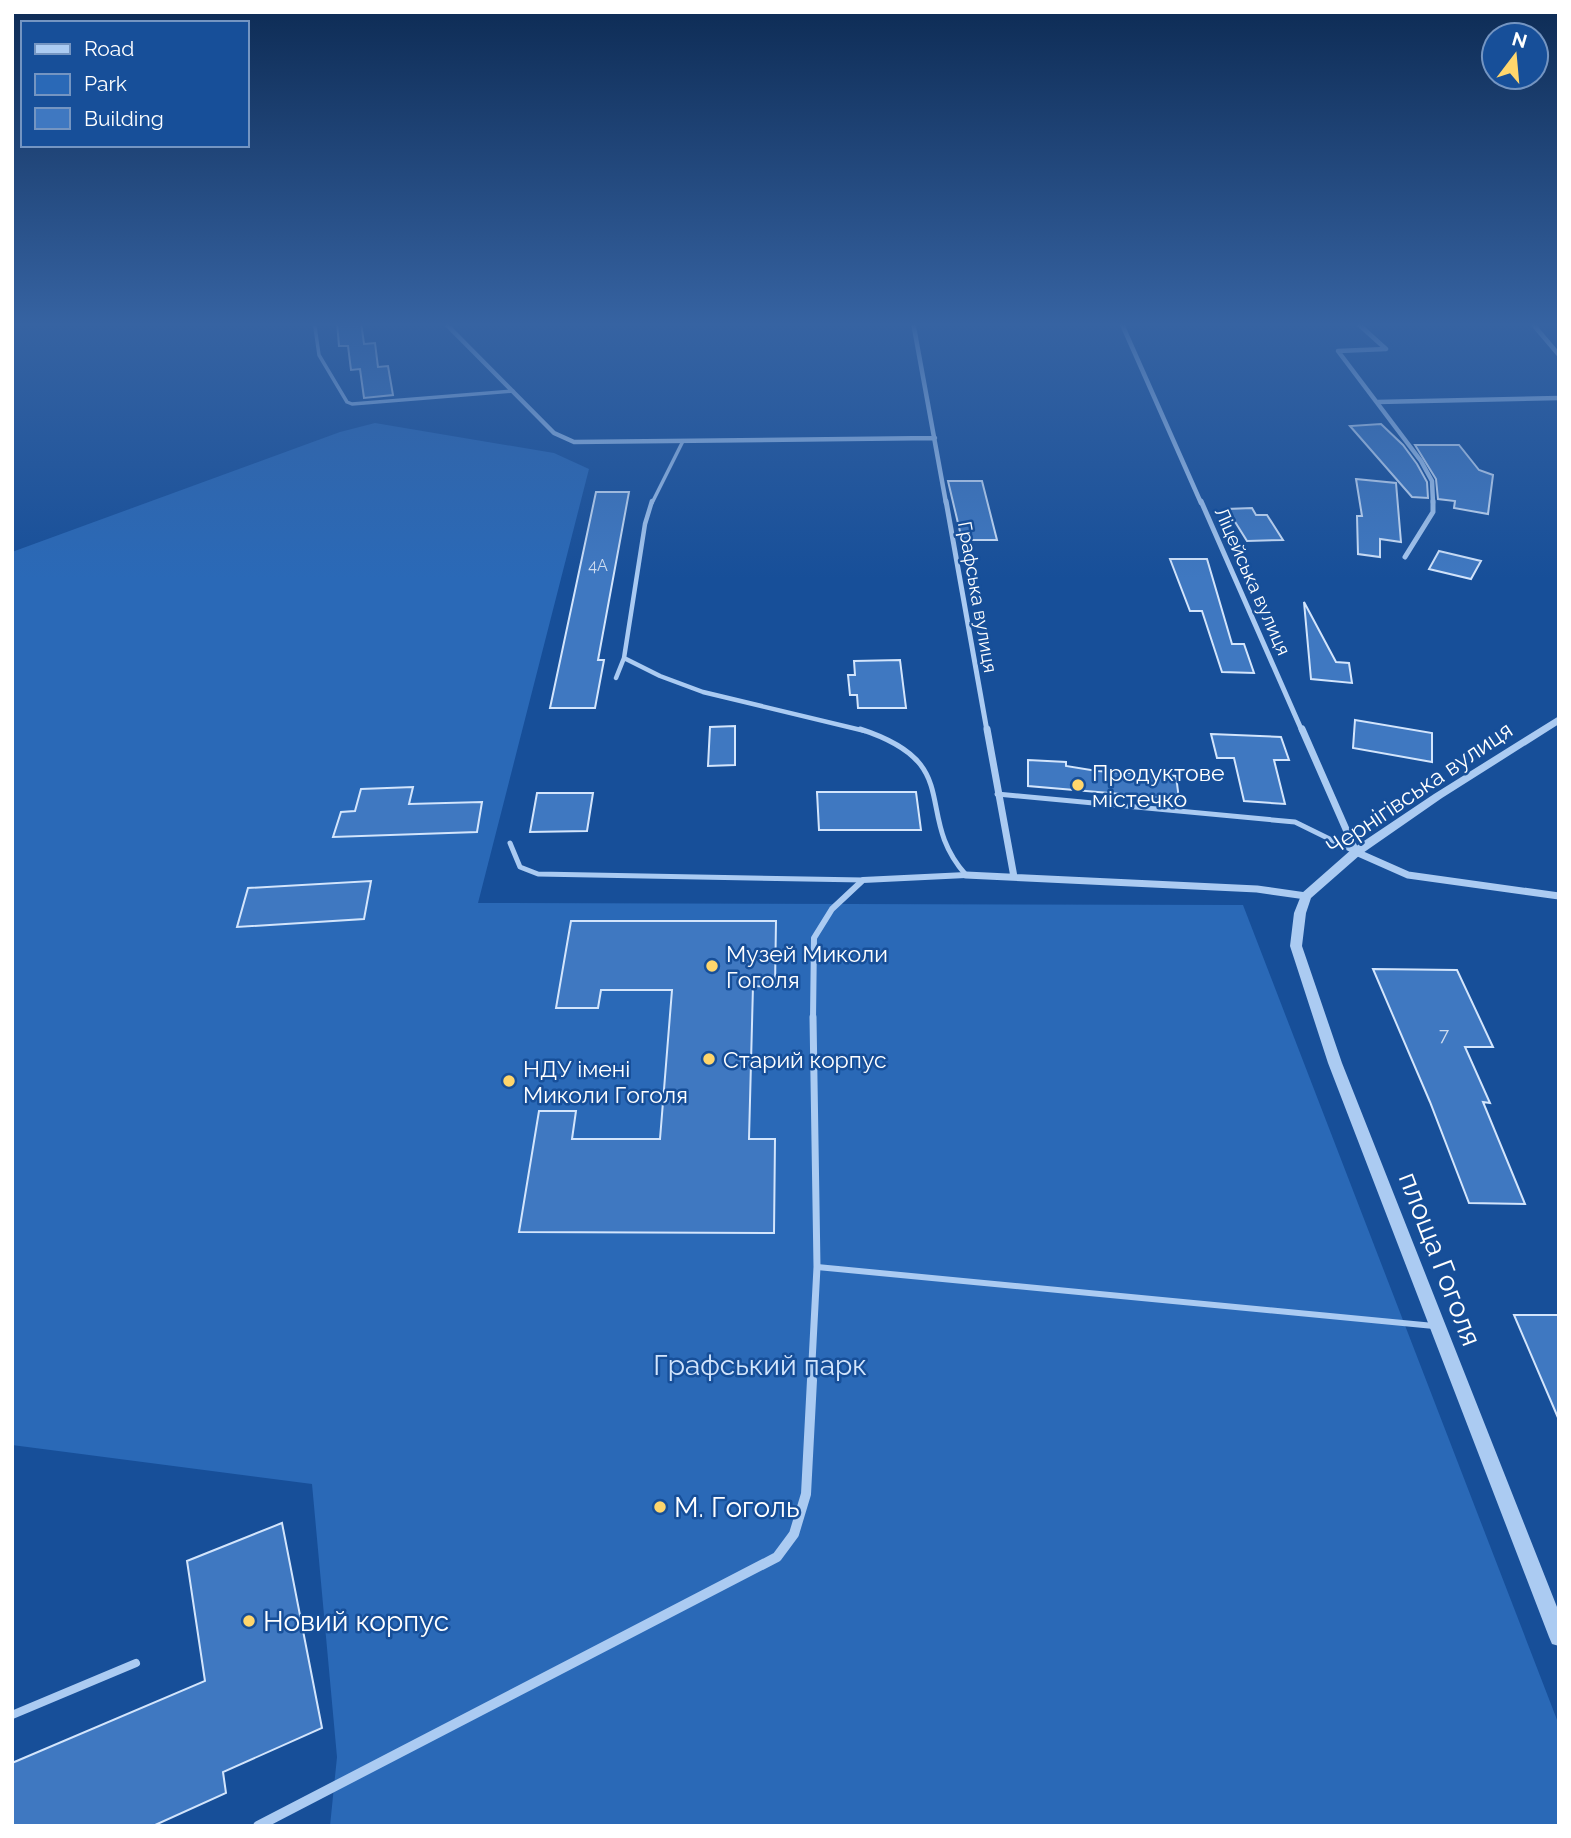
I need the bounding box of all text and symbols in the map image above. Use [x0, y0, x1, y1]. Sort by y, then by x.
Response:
legend [21, 21, 248, 147]
north arrow [1480, 21, 1550, 91]
text: N [1510, 27, 1530, 52]
text: Road [84, 36, 134, 61]
text: Park [84, 71, 127, 96]
text: Building [84, 106, 164, 131]
street label: Ліцейська вулиця [1211, 504, 1295, 658]
street label: Графська вулиця [954, 520, 1002, 674]
house number: 4А [588, 556, 608, 575]
street label: Чернігівська вулиця [1321, 716, 1517, 860]
place label: Продуктове містечко [1092, 759, 1225, 812]
marker: Продуктове містечко [1070, 777, 1086, 793]
place label: Музей Миколи Гоголя [726, 940, 888, 993]
marker: Музей Миколи Гоголя [704, 958, 720, 974]
house number: 7 [1439, 1023, 1449, 1045]
place label: Старий корпус [723, 1046, 887, 1073]
marker: Старий корпус [701, 1051, 717, 1067]
place label: НДУ імені Миколи Гоголя [523, 1055, 688, 1108]
marker: НДУ імені Миколи Гоголя [501, 1073, 517, 1089]
street label: площа Гоголя [1392, 1167, 1488, 1351]
park label: Графський парк [653, 1349, 867, 1382]
place label: М. Гоголь [674, 1491, 800, 1524]
marker: М. Гоголь [652, 1499, 668, 1515]
place label: Новий корпус [263, 1605, 449, 1638]
marker: Новий корпус [241, 1613, 257, 1629]

